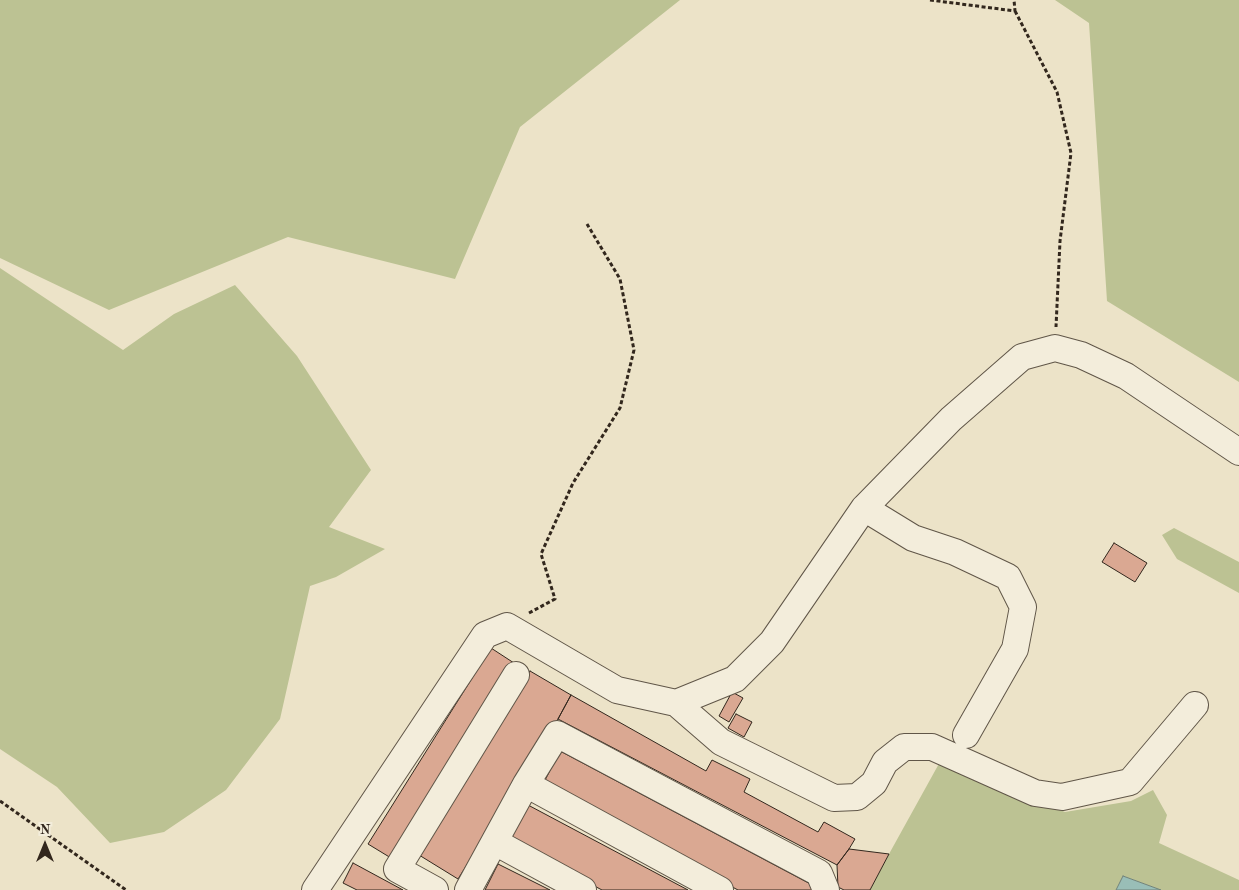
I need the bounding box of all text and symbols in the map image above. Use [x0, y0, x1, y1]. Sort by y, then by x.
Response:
north arrow [20, 820, 70, 870]
text: N [40, 823, 50, 837]

